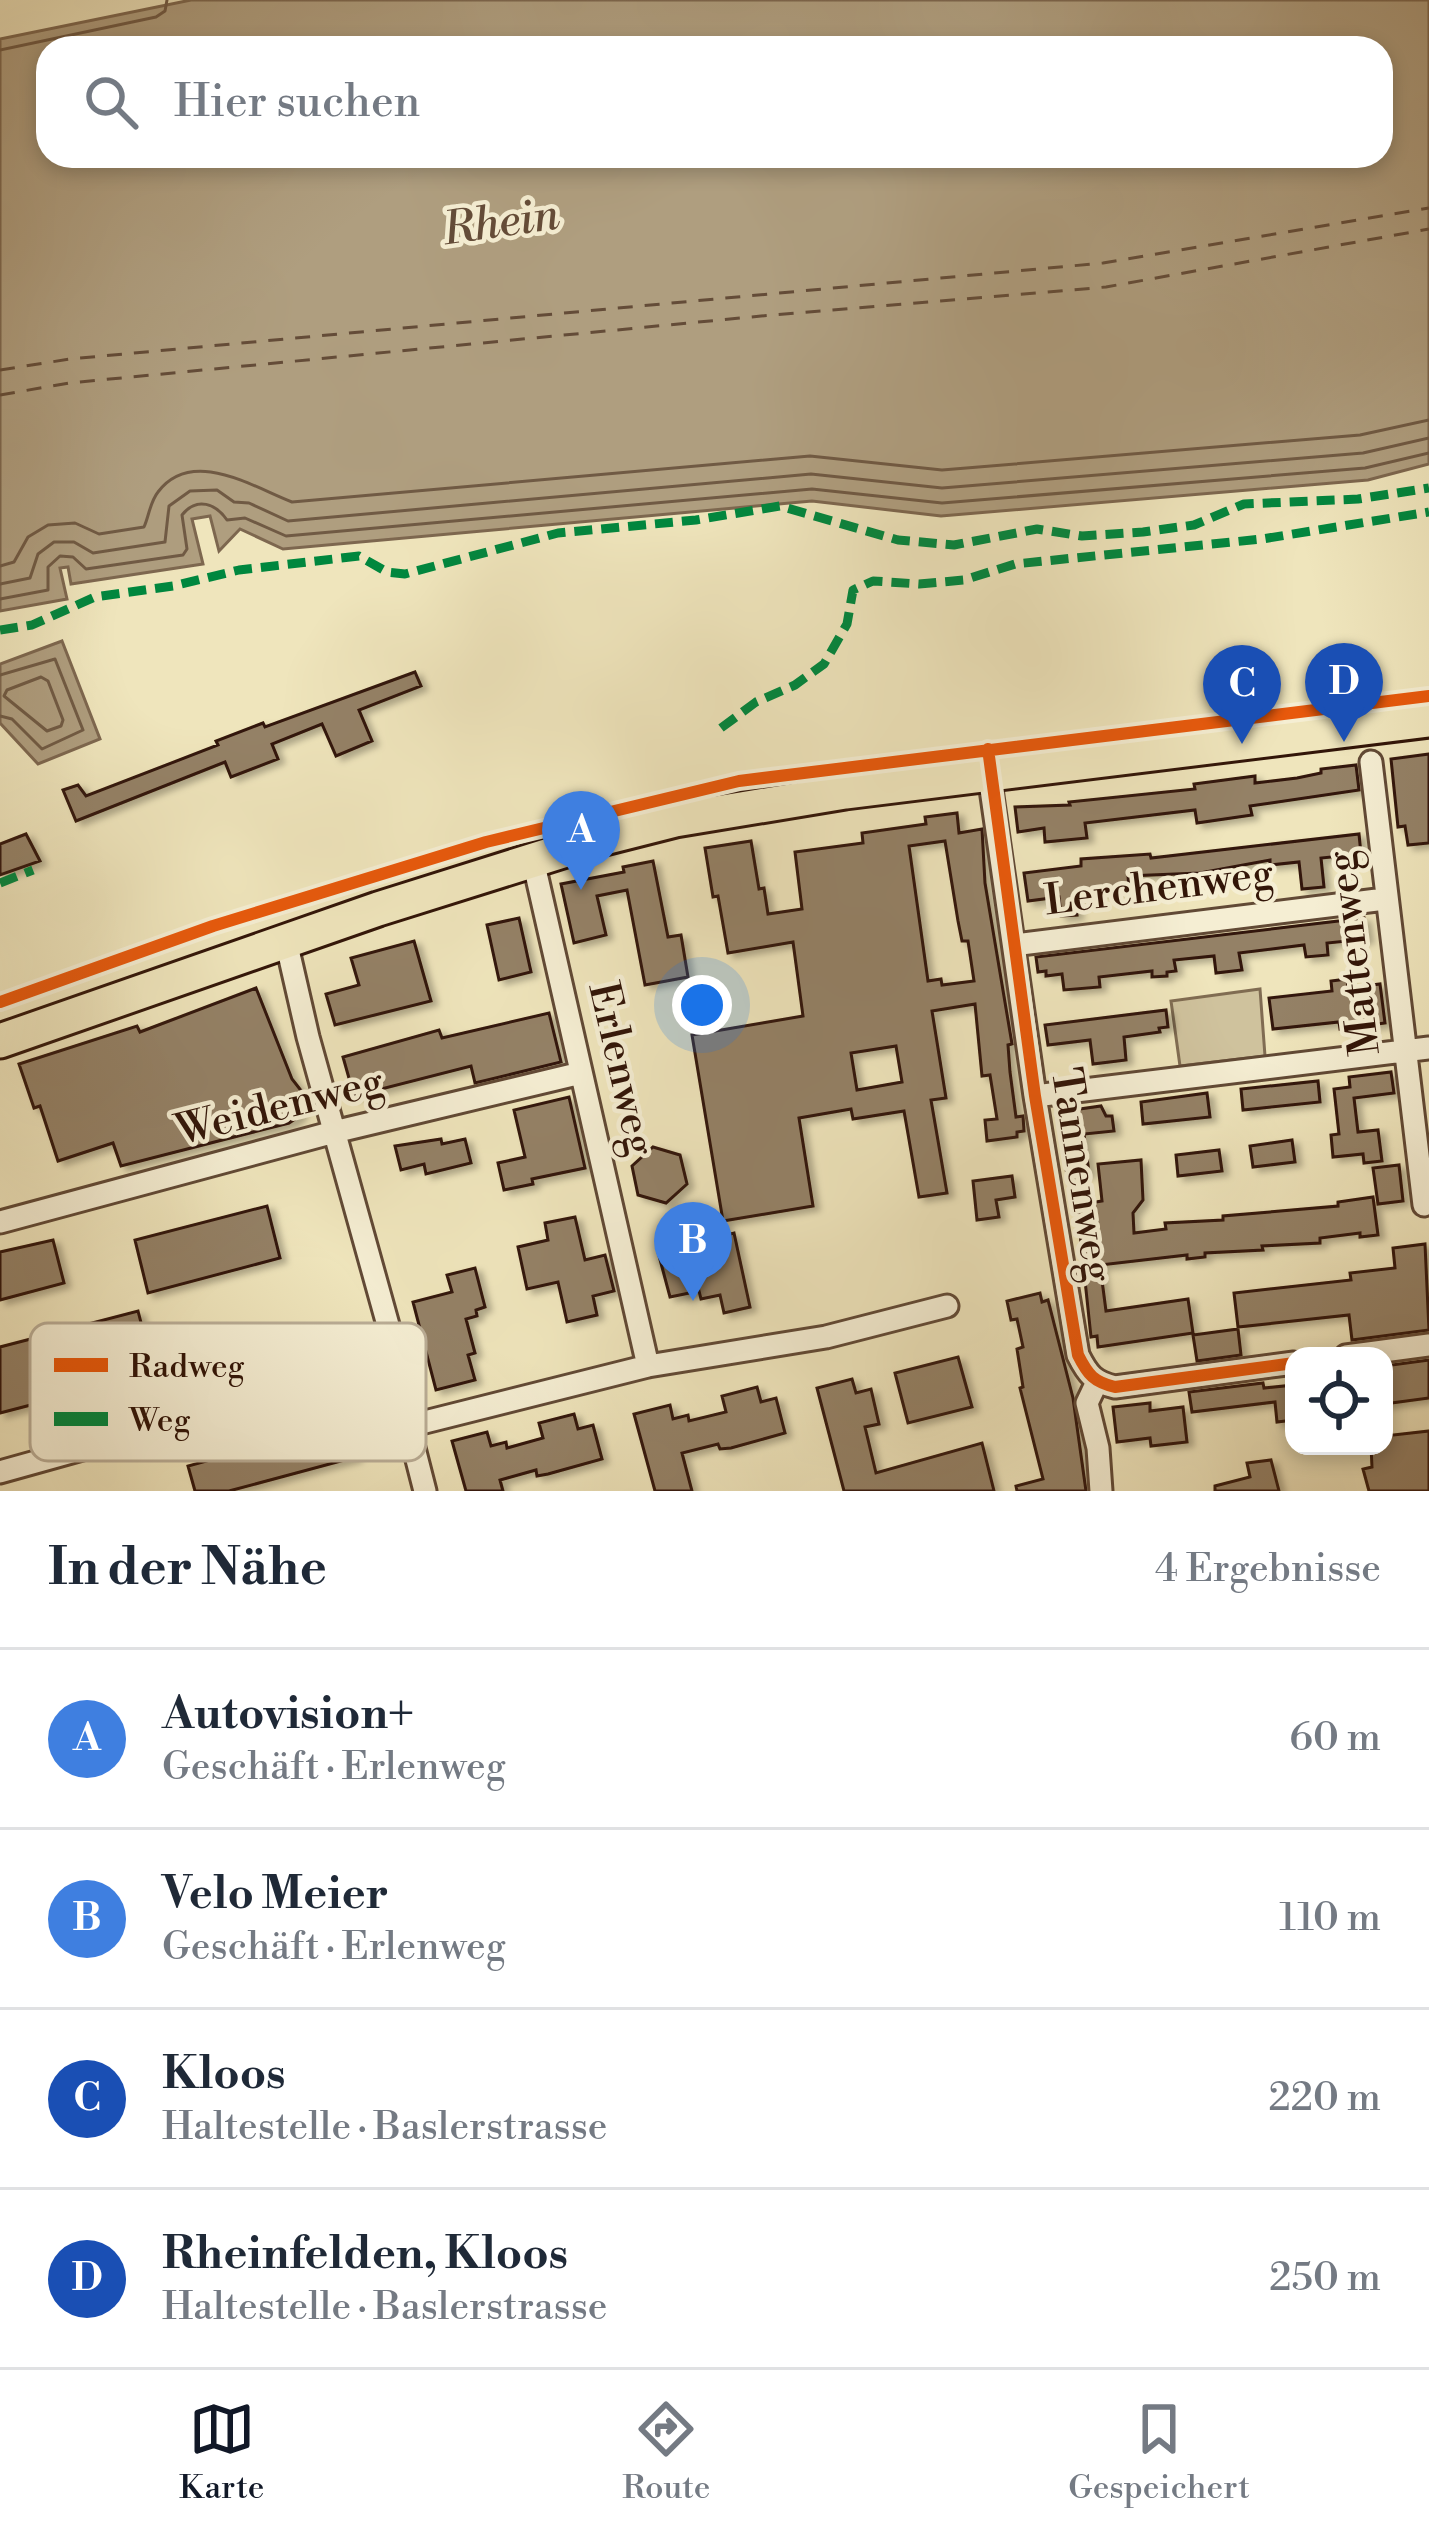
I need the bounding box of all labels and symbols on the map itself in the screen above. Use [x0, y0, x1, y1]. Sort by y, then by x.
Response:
water label: Rhein [438, 187, 564, 259]
pin: D [1305, 643, 1383, 742]
pin: C [1203, 645, 1281, 744]
pin: A [542, 791, 620, 890]
street label: Mattenweg [1315, 847, 1394, 1058]
street label: Lerchenweg [1041, 848, 1277, 929]
your location [672, 975, 732, 1035]
street label: Erlenweg [574, 977, 667, 1162]
street label: Weidenweg [169, 1056, 390, 1160]
street label: Tannenweg [1037, 1064, 1124, 1286]
pin: B [654, 1202, 732, 1301]
legend [30, 1323, 426, 1461]
text: Radweg [129, 1347, 245, 1388]
text: Weg [128, 1401, 191, 1442]

